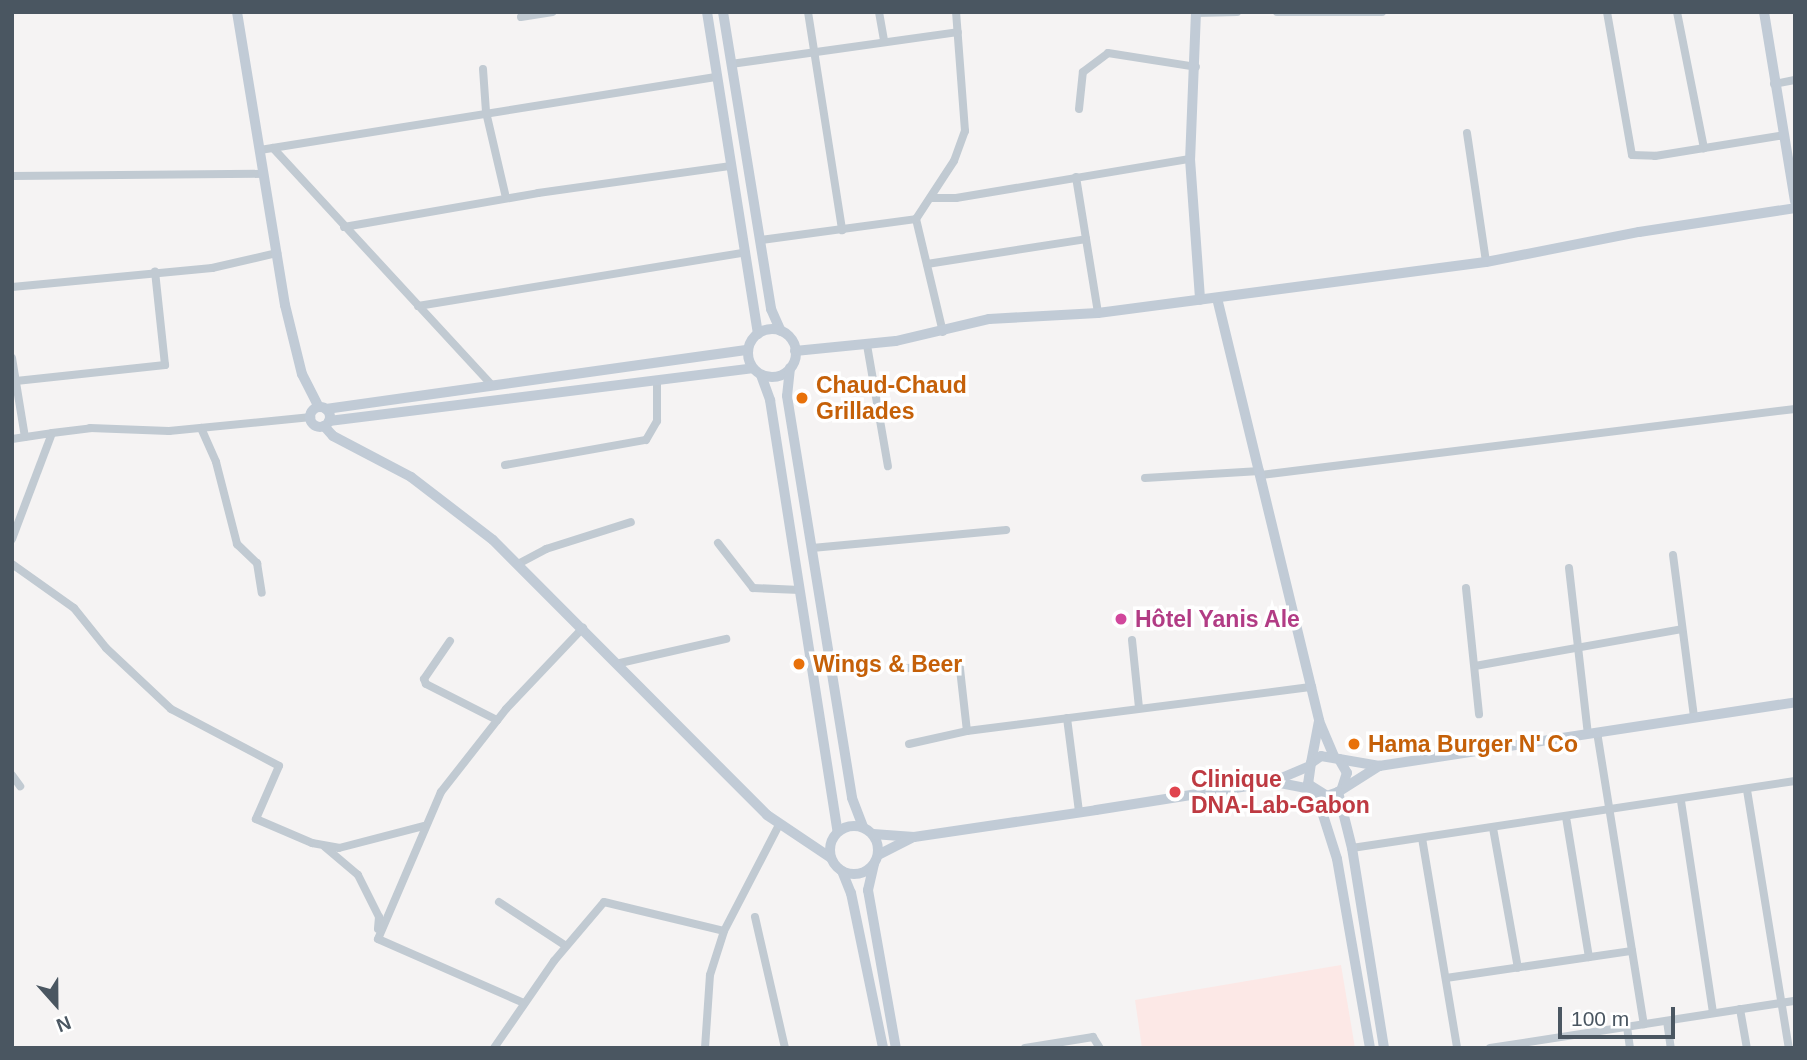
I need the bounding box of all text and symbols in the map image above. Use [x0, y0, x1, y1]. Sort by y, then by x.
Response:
place label: Chaud-Chaud Grillades [816, 371, 967, 425]
marker: Chaud-Chaud Grillades [794, 390, 810, 406]
place label: Hôtel Yanis Ale [1135, 605, 1301, 633]
marker: Hôtel Yanis Ale [1113, 611, 1129, 627]
place label: Wings & Beer [813, 650, 962, 678]
marker: Wings & Beer [791, 656, 807, 672]
place label: Hama Burger N' Co [1368, 730, 1578, 758]
marker: Hama Burger N' Co [1346, 736, 1362, 752]
place label: Clinique DNA-Lab-Gabon [1191, 765, 1370, 819]
marker: Clinique DNA-Lab-Gabon [1165, 782, 1185, 802]
north arrow [21, 969, 91, 1039]
scale bar [1562, 993, 1679, 1038]
text: 100 m [1571, 1007, 1629, 1030]
text: N [54, 1012, 74, 1036]

